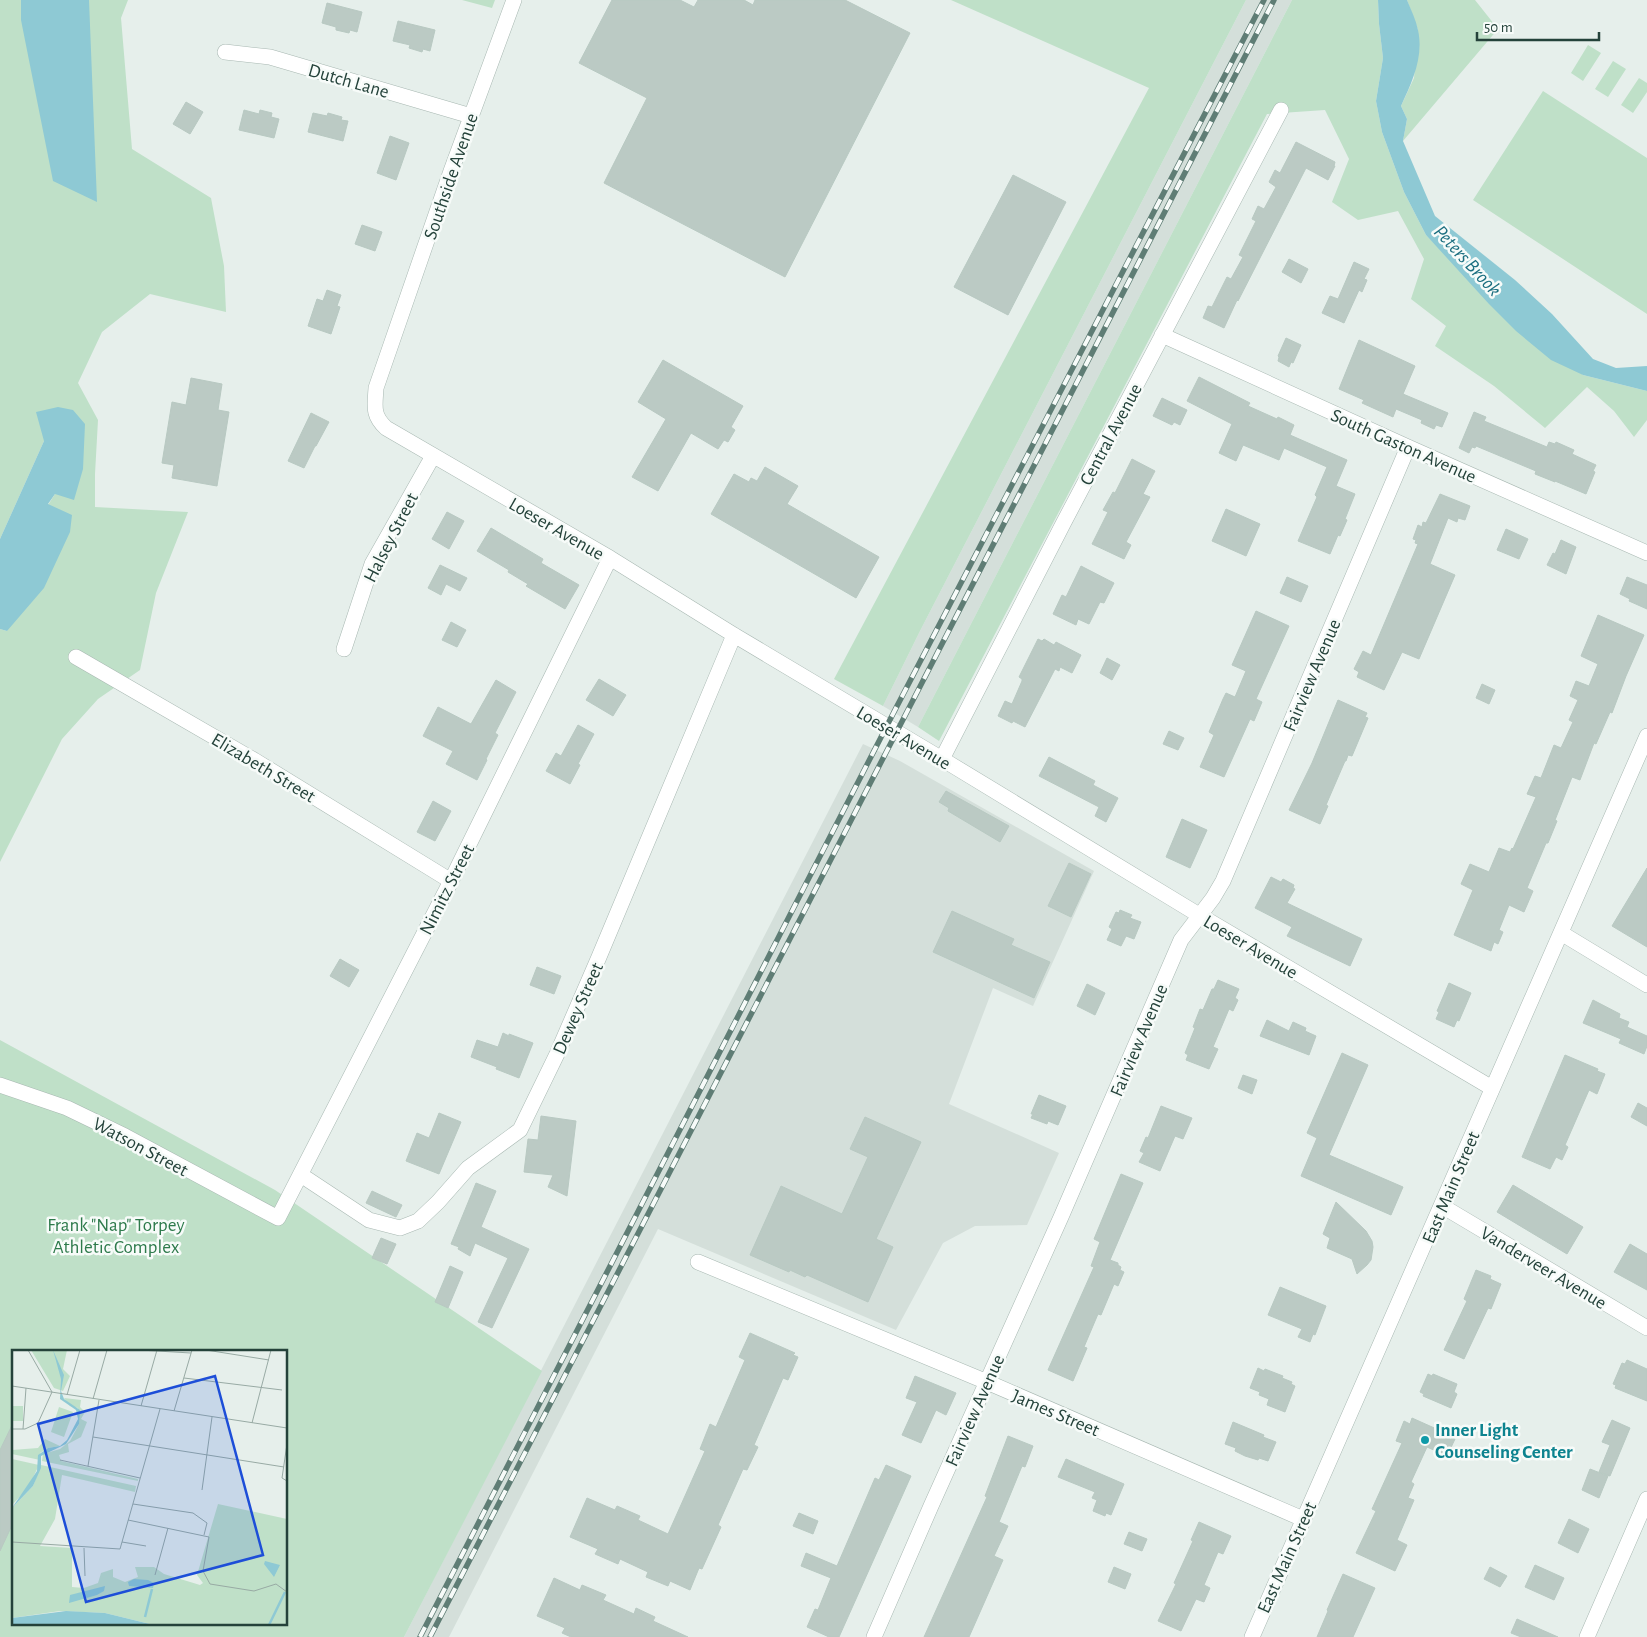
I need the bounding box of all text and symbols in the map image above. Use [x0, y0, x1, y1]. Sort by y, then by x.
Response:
scale bar [1477, 10, 1600, 42]
text: 50 m [1484, 20, 1513, 35]
street label: Dutch Lane [306, 61, 391, 102]
street label: Southside Avenue [421, 111, 482, 242]
water label: Peters Brook [1430, 221, 1505, 300]
street label: Central Avenue [1077, 381, 1146, 489]
street label: South Gaston Avenue [1328, 406, 1479, 487]
street label: Halsey Street [361, 490, 422, 586]
street label: Loeser Avenue [506, 495, 607, 564]
street label: Fairview Avenue [1280, 617, 1345, 735]
street label: Loeser Avenue [853, 703, 954, 774]
street label: Elizabeth Street [208, 730, 318, 807]
street label: Nimitz Street [416, 841, 478, 938]
street label: Loeser Avenue [1200, 912, 1301, 983]
street label: Dewey Street [550, 960, 607, 1057]
street label: Fairview Avenue [1107, 982, 1172, 1100]
street label: Watson Street [90, 1114, 191, 1180]
street label: East Main Street [1419, 1129, 1483, 1246]
park label: Frank "Nap" Torpey Athletic Complex [47, 1216, 185, 1257]
street label: Vanderveer Avenue [1477, 1223, 1609, 1313]
inset map [12, 1350, 288, 1624]
street label: Fairview Avenue [942, 1352, 1008, 1469]
street label: James Street [1009, 1386, 1102, 1440]
place label: Inner Light Counseling Center [1435, 1421, 1573, 1462]
marker: Inner Light Counseling Center [1419, 1434, 1431, 1446]
street label: East Main Street [1254, 1499, 1320, 1616]

